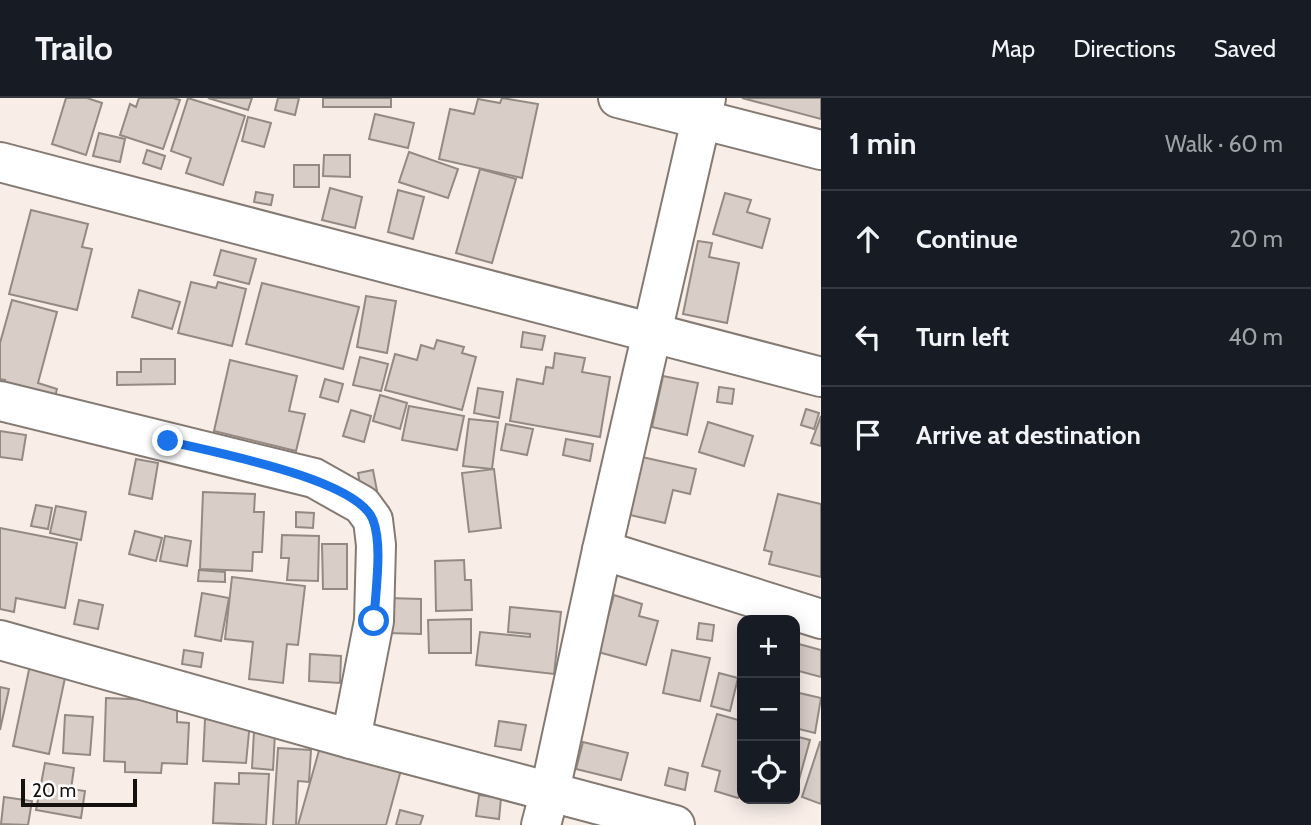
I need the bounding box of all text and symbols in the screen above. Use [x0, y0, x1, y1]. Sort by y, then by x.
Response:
text: Trailo [35, 28, 113, 68]
text: Map [991, 34, 1035, 63]
text: Directions [1073, 34, 1176, 63]
text: Saved [1214, 34, 1276, 63]
text: 1 min [849, 125, 917, 162]
text: Walk · 60 m [1165, 130, 1283, 158]
icon: ahead [849, 220, 887, 258]
text: Continue [916, 223, 1018, 255]
text: 20 m [1230, 225, 1283, 253]
icon: left [849, 318, 887, 356]
text: Turn left [916, 321, 1009, 353]
text: 40 m [1228, 323, 1283, 351]
icon: arrive [849, 416, 887, 454]
text: Arrive at destination [916, 419, 1141, 451]
route end [152, 425, 183, 456]
route start [358, 605, 389, 636]
map controls [737, 615, 800, 804]
button: + [737, 615, 800, 678]
button: − [737, 678, 800, 741]
button: locate [737, 741, 800, 804]
scale bar [21, 776, 136, 808]
text: 20 m [32, 779, 76, 802]

